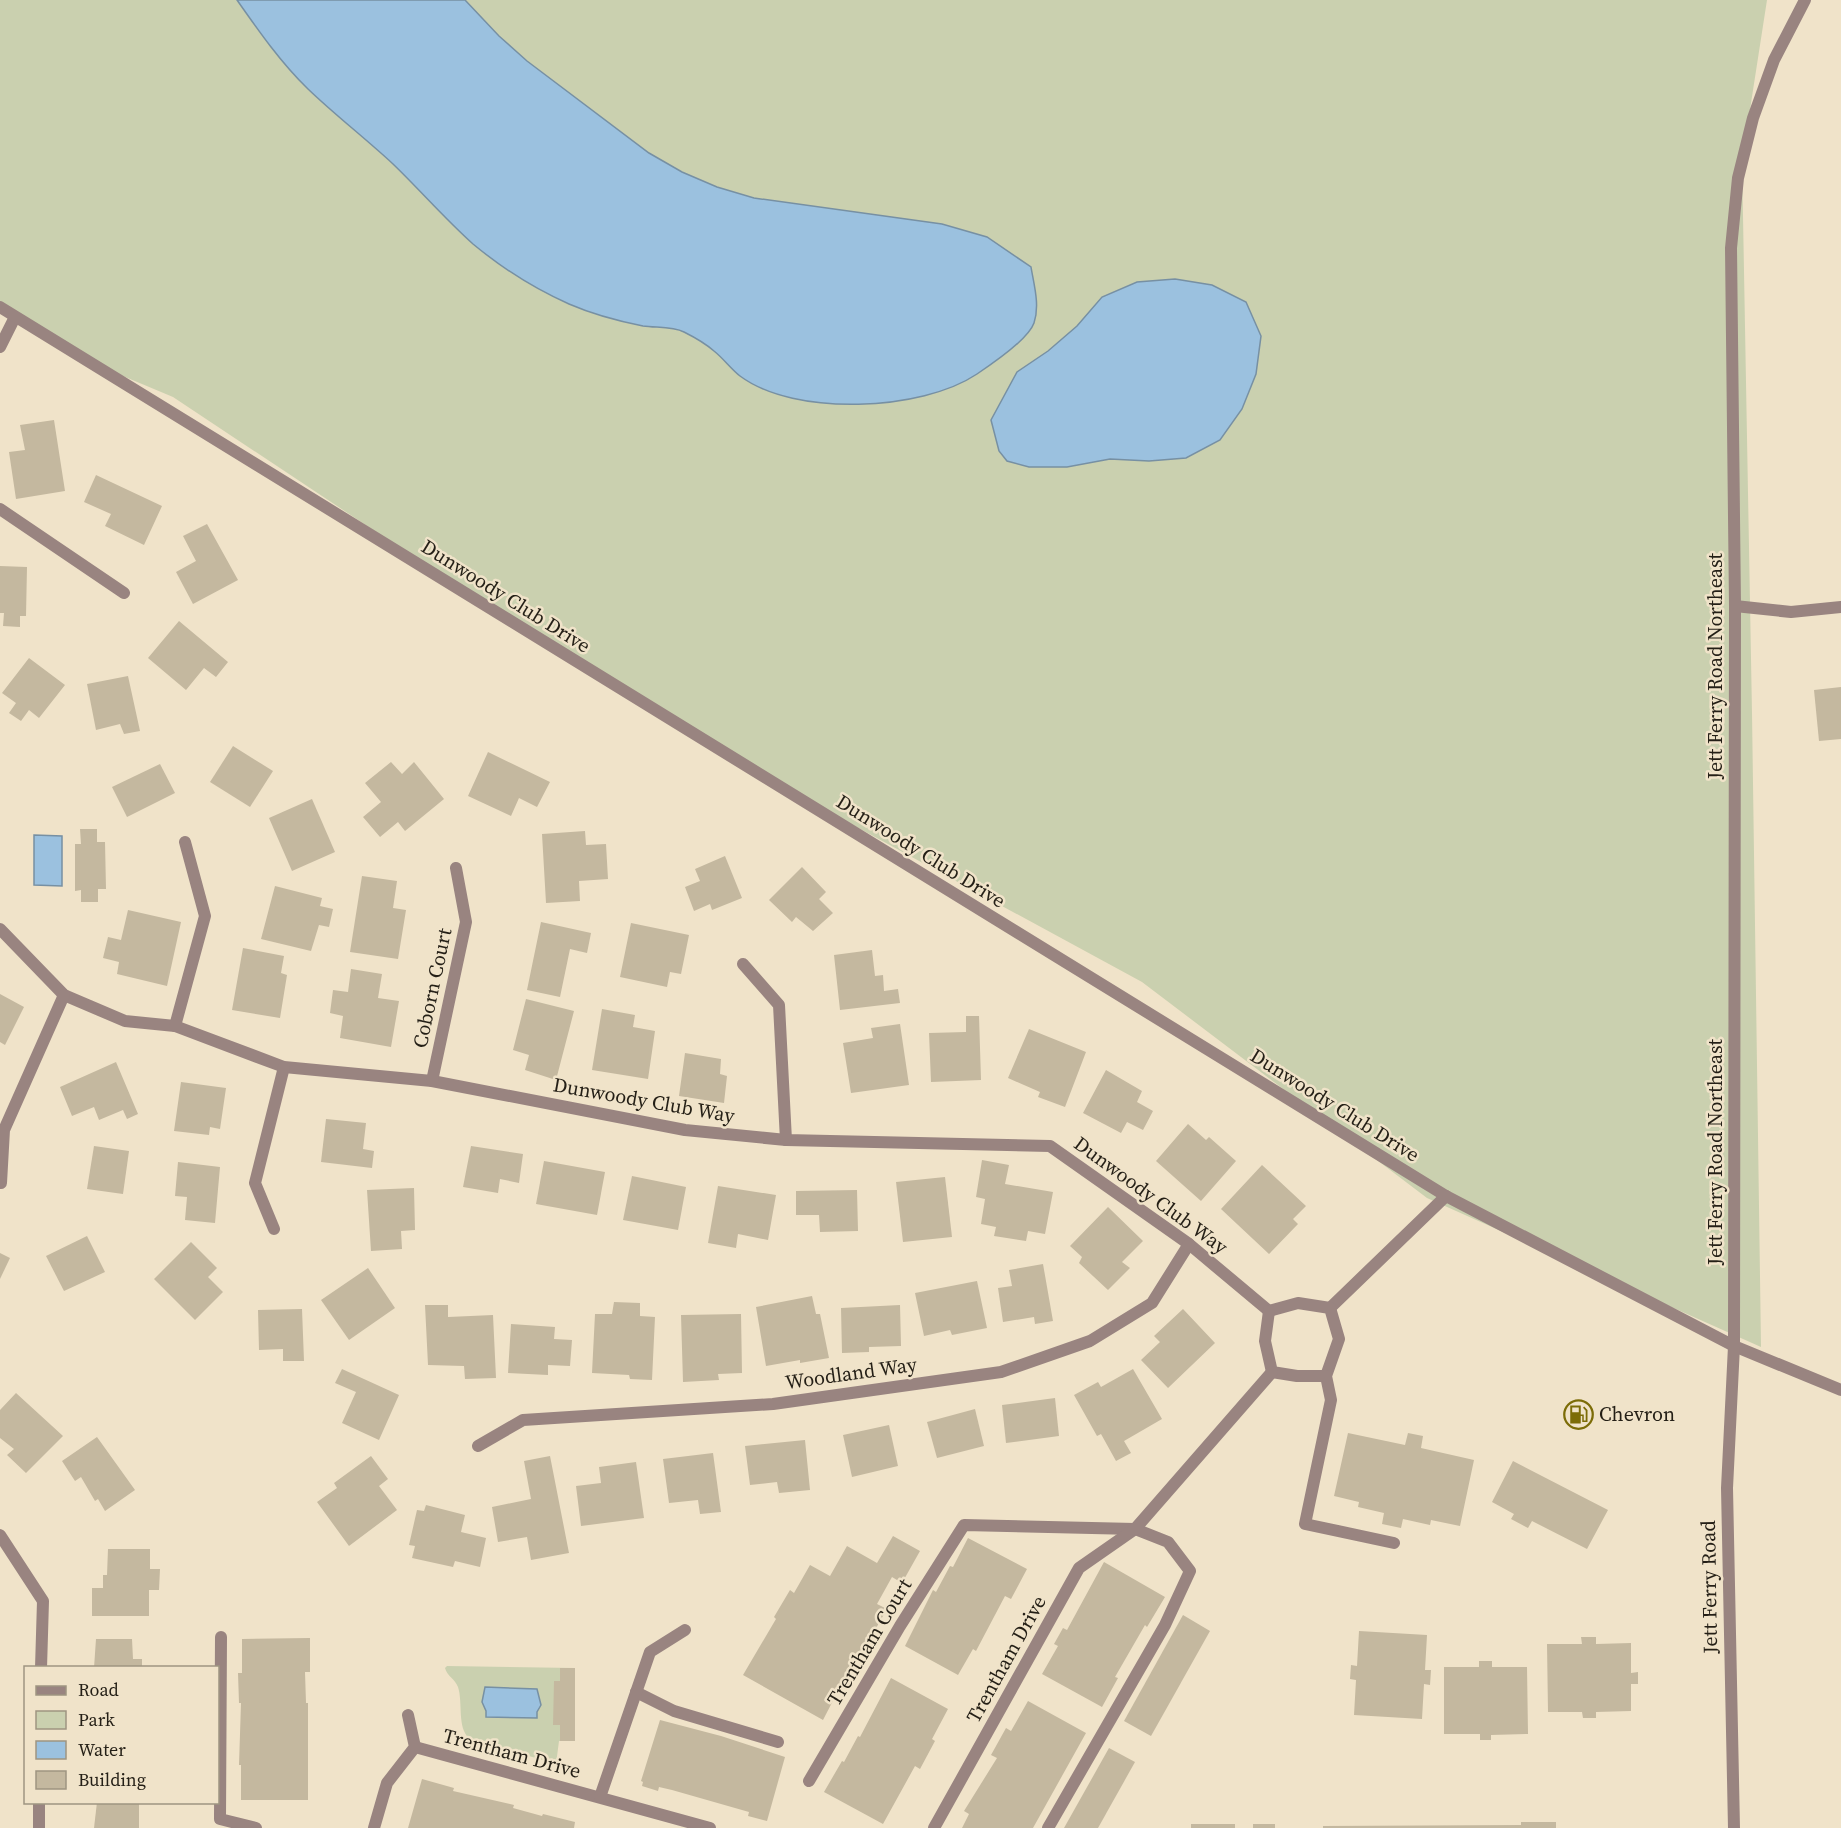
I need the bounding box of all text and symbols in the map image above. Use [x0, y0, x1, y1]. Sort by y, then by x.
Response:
street label: Dunwoody Club Drive [416, 533, 596, 659]
street label: Jett Ferry Road Northeast [1701, 552, 1729, 780]
street label: Dunwoody Club Drive [831, 788, 1011, 914]
street label: Coborn Court [406, 925, 458, 1050]
street label: Jett Ferry Road Northeast [1701, 1038, 1729, 1266]
street label: Dunwoody Club Drive [1245, 1042, 1425, 1168]
street label: Dunwoody Club Way [551, 1070, 738, 1130]
street label: Dunwoody Club Way [1068, 1130, 1234, 1261]
street label: Woodland Way [783, 1350, 919, 1396]
fuel station icon: Chevron [1562, 1398, 1594, 1430]
place label: Chevron [1599, 1400, 1675, 1428]
street label: Jett Ferry Road [1694, 1519, 1724, 1655]
street label: Trentham Court [820, 1573, 918, 1711]
street label: Trentham Drive [959, 1590, 1053, 1728]
legend [24, 1666, 219, 1804]
text: Road [78, 1677, 119, 1702]
text: Park [78, 1707, 115, 1732]
street label: Trentham Drive [440, 1721, 584, 1785]
text: Water [78, 1737, 126, 1762]
text: Building [78, 1767, 146, 1792]

